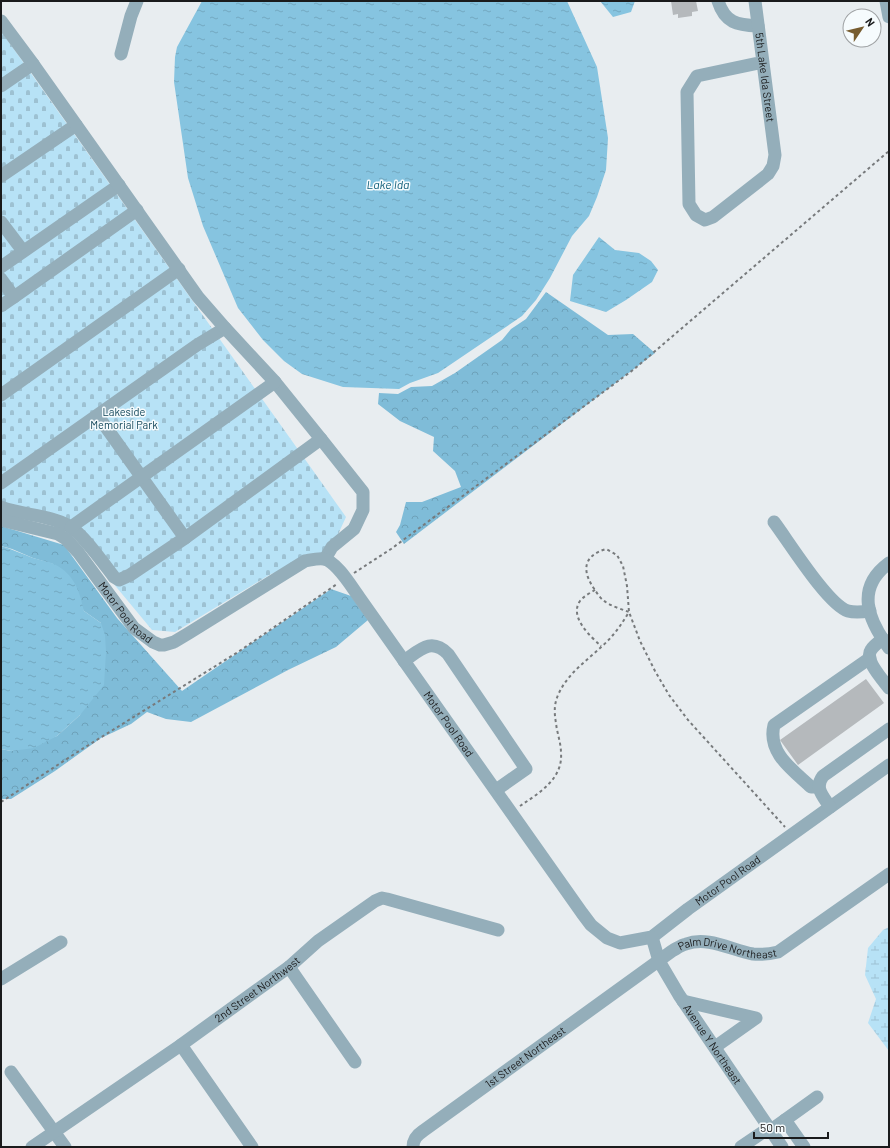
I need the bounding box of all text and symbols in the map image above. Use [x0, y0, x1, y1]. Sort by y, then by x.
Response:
north arrow [842, 8, 882, 48]
text: N [863, 15, 878, 29]
street label: 5th Lake Ida Street [753, 32, 778, 123]
water label: Lake Ida [367, 177, 409, 191]
park label: Lakeside Memorial Park [90, 405, 158, 431]
street label: Motor Pool Road [96, 579, 155, 646]
street label: Motor Pool Road [421, 688, 477, 759]
street label: Motor Pool Road [692, 852, 763, 908]
street label: Palm Drive Northeast [675, 934, 778, 960]
street label: 2nd Street Northwest [212, 953, 302, 1025]
street label: Avenue Y Northeast [681, 1002, 745, 1087]
street label: 1st Street Northeast [482, 1023, 568, 1090]
scale bar [754, 1114, 828, 1140]
text: 50 m [760, 1120, 785, 1134]

